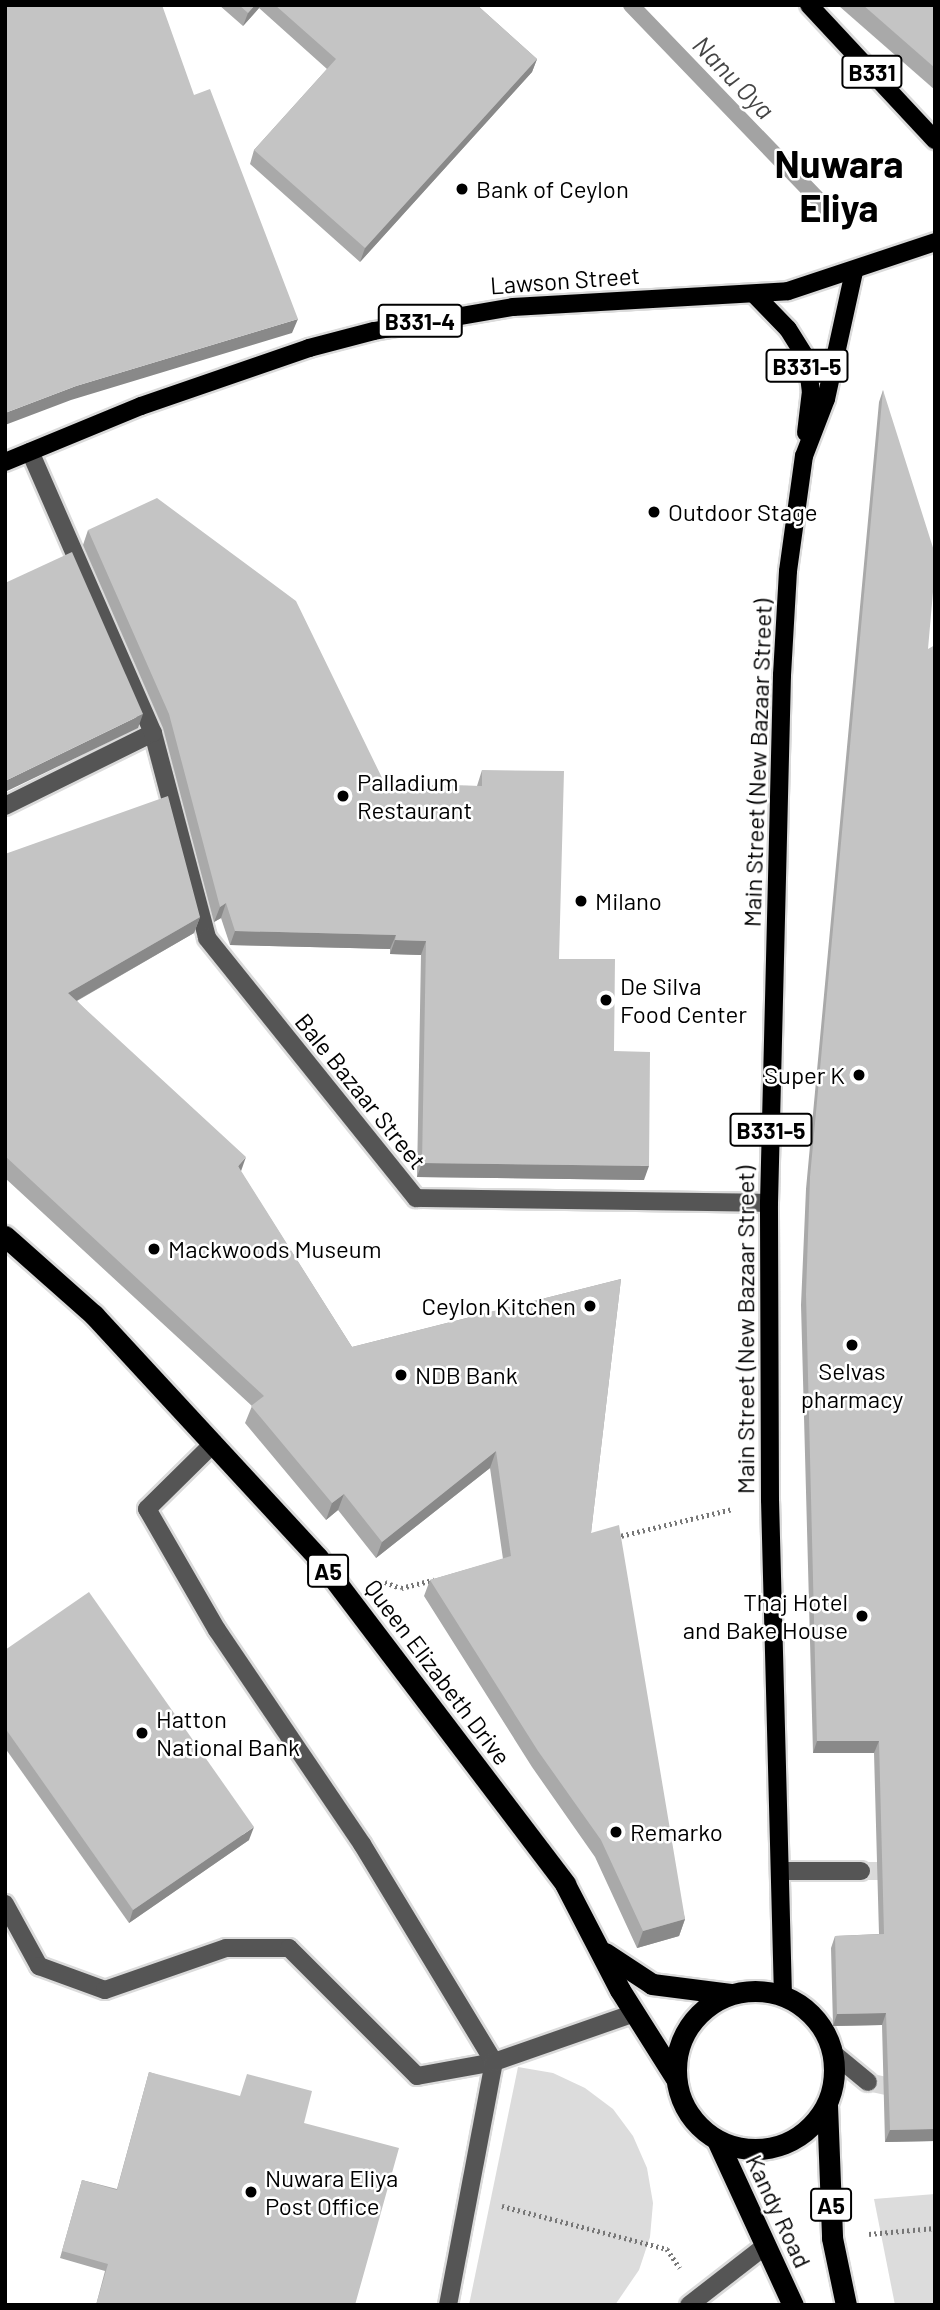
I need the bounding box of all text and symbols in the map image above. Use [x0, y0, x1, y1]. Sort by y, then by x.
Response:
water label: Nanu Oya [687, 29, 781, 125]
road number: B331 [840, 53, 903, 92]
district label: Nuwara Eliya [774, 141, 904, 230]
place label: Bank of Ceylon [476, 175, 629, 203]
marker: Bank of Ceylon [454, 181, 470, 197]
street label: Lawson Street [489, 260, 641, 300]
road number: B331-4 [376, 302, 464, 340]
road number: B331-5 [765, 346, 849, 386]
place label: Outdoor Stage [668, 498, 818, 526]
marker: Outdoor Stage [646, 504, 662, 520]
street label: Main Street (New Bazaar Street) [737, 598, 777, 928]
place label: Palladium Restaurant [357, 768, 472, 824]
marker: Palladium Restaurant [335, 788, 351, 804]
place label: Milano [595, 887, 662, 915]
marker: Milano [573, 893, 589, 909]
place label: De Silva Food Center [620, 972, 747, 1028]
marker: De Silva Food Center [598, 992, 614, 1008]
street label: Bale Bazaar Street [289, 1007, 433, 1175]
place label: Super K [764, 1061, 845, 1089]
marker: Super K [851, 1067, 867, 1083]
road number: B331-5 [729, 1110, 813, 1149]
street label: Main Street (New Bazaar Street) [731, 1166, 759, 1494]
place label: Mackwoods Museum [168, 1235, 382, 1263]
marker: Mackwoods Museum [146, 1241, 162, 1257]
place label: Ceylon Kitchen [421, 1292, 576, 1320]
marker: Ceylon Kitchen [582, 1298, 598, 1314]
marker: Selvas pharmacy [844, 1337, 860, 1353]
place label: Selvas pharmacy [801, 1357, 903, 1413]
place label: NDB Bank [415, 1361, 518, 1389]
marker: NDB Bank [393, 1367, 409, 1383]
road number: A5 [307, 1552, 349, 1590]
street label: Queen Elizabeth Drive [359, 1574, 517, 1770]
place label: Thaj Hotel and Bake House [683, 1588, 848, 1644]
marker: Thaj Hotel and Bake House [854, 1608, 870, 1624]
place label: Hatton National Bank [156, 1705, 300, 1761]
marker: Hatton National Bank [134, 1725, 150, 1741]
place label: Remarko [630, 1818, 723, 1846]
marker: Remarko [608, 1824, 624, 1840]
street label: Kandy Road [740, 2150, 818, 2272]
place label: Nuwara Eliya Post Office [265, 2164, 398, 2220]
marker: Nuwara Eliya Post Office [243, 2184, 259, 2200]
road number: A5 [810, 2186, 852, 2224]

